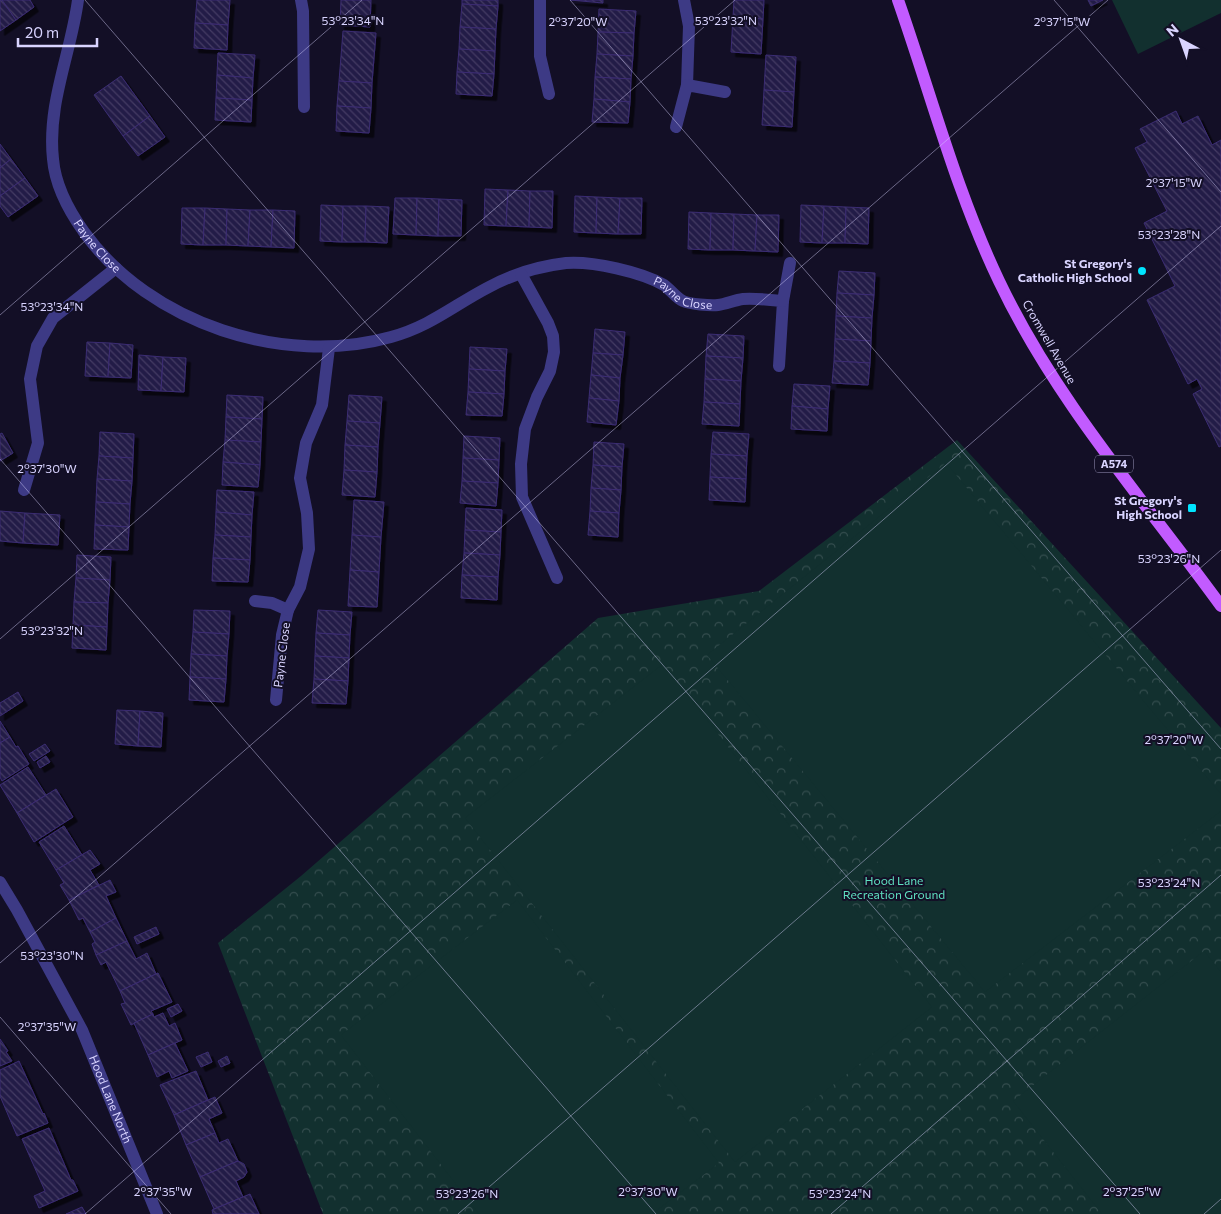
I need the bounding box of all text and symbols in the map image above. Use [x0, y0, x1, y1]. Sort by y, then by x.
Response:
text: 53°23'34"N [322, 13, 384, 27]
text: 53°23'32"N [695, 13, 757, 27]
text: 2°37'20"W [548, 14, 608, 28]
text: 2°37'15"W [1034, 14, 1090, 28]
scale bar [18, 15, 96, 47]
north arrow [1156, 15, 1206, 65]
text: N [1163, 20, 1182, 40]
text: 20 m [25, 23, 59, 41]
text: 2°37'15"W [1146, 175, 1202, 189]
street label: Payne Close [71, 216, 124, 275]
text: 53°23'28"N [1138, 227, 1200, 241]
place label: St Gregory's Catholic High School [1018, 256, 1132, 284]
marker: St Gregory's Catholic High School [1136, 265, 1148, 277]
street label: Payne Close [652, 273, 713, 311]
street label: Cromwell Avenue [1020, 297, 1080, 386]
text: 53°23'34"N [21, 299, 83, 313]
road number: A574 [1095, 456, 1133, 472]
text: 2°37'30"W [17, 461, 77, 475]
place label: St Gregory's High School [1114, 493, 1182, 521]
marker: St Gregory's High School [1186, 502, 1198, 514]
text: 53°23'26"N [1138, 551, 1200, 565]
street label: Payne Close [270, 622, 292, 688]
text: 53°23'32"N [21, 623, 83, 637]
text: 2°37'20"W [1144, 732, 1204, 746]
park label: Hood Lane Recreation Ground [843, 873, 945, 901]
text: 53°23'24"N [1138, 875, 1200, 889]
text: 53°23'30"N [20, 948, 84, 962]
text: 2°37'35"W [18, 1019, 76, 1033]
street label: Hood Lane North [87, 1053, 135, 1145]
text: 2°37'35"W [134, 1184, 192, 1198]
text: 2°37'30"W [618, 1184, 678, 1198]
text: 2°37'25"W [1103, 1184, 1161, 1198]
text: 53°23'26"N [436, 1186, 498, 1200]
text: 53°23'24"N [809, 1186, 871, 1200]

